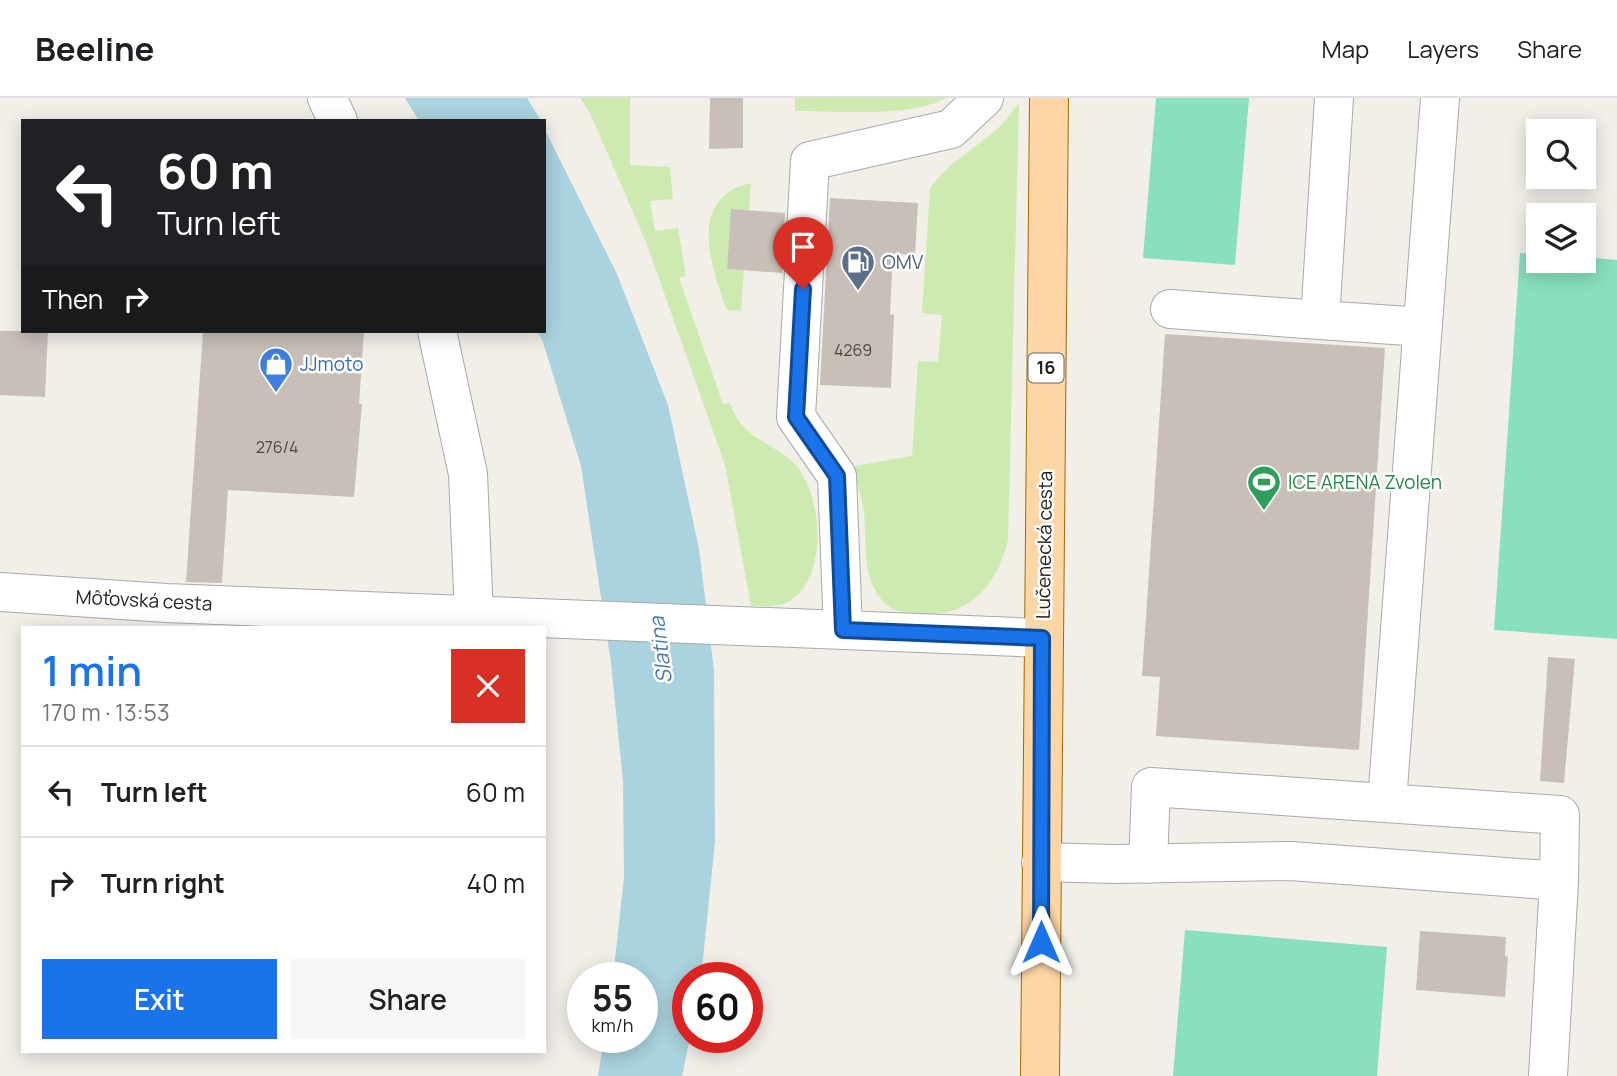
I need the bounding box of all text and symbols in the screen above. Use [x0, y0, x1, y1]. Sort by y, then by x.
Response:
text: Beeline [35, 26, 154, 71]
text: Map [1322, 32, 1369, 65]
text: Layers [1407, 32, 1479, 65]
text: Share [1517, 32, 1582, 65]
map controls [1526, 119, 1596, 273]
button: search [1526, 119, 1596, 189]
text: 60 m [157, 137, 274, 204]
icon: left [42, 147, 133, 238]
text: Turn left [157, 201, 281, 245]
button: layers [1526, 203, 1596, 273]
pin [773, 217, 833, 289]
icon: arrive [784, 228, 822, 266]
fuel station icon: OMV [839, 243, 877, 292]
place label: OMV [882, 249, 924, 275]
icon: right [117, 280, 155, 318]
text: Then [42, 281, 103, 317]
house number: 4269 [834, 339, 872, 361]
shop icon: JJmoto [257, 345, 295, 394]
place label: JJmoto [300, 351, 363, 377]
road number: 16 [1028, 354, 1064, 382]
house number: 276/4 [256, 436, 298, 458]
sports icon: ICE ARENA Zvolen [1245, 463, 1283, 512]
place label: ICE ARENA Zvolen [1288, 469, 1442, 495]
street label: Lučenecká cesta [1030, 471, 1058, 619]
street label: Môťovská cesta [75, 583, 213, 617]
water label: Slatina [642, 614, 678, 685]
text: 1 min [42, 641, 142, 699]
button: close [451, 649, 525, 723]
text: 170 m · 13:53 [42, 696, 170, 728]
icon: left [42, 773, 80, 811]
text: Turn left [101, 774, 208, 810]
text: 60 m [466, 774, 525, 810]
icon: right [42, 864, 80, 902]
text: Turn right [101, 865, 225, 901]
text: 40 m [467, 865, 525, 901]
position arrow [1004, 905, 1078, 979]
button: Exit [42, 959, 277, 1039]
button: Share [291, 959, 525, 1039]
speed limit sign: 60 [672, 962, 763, 1053]
text: 55 [592, 974, 633, 1022]
text: km/h [592, 1013, 633, 1037]

